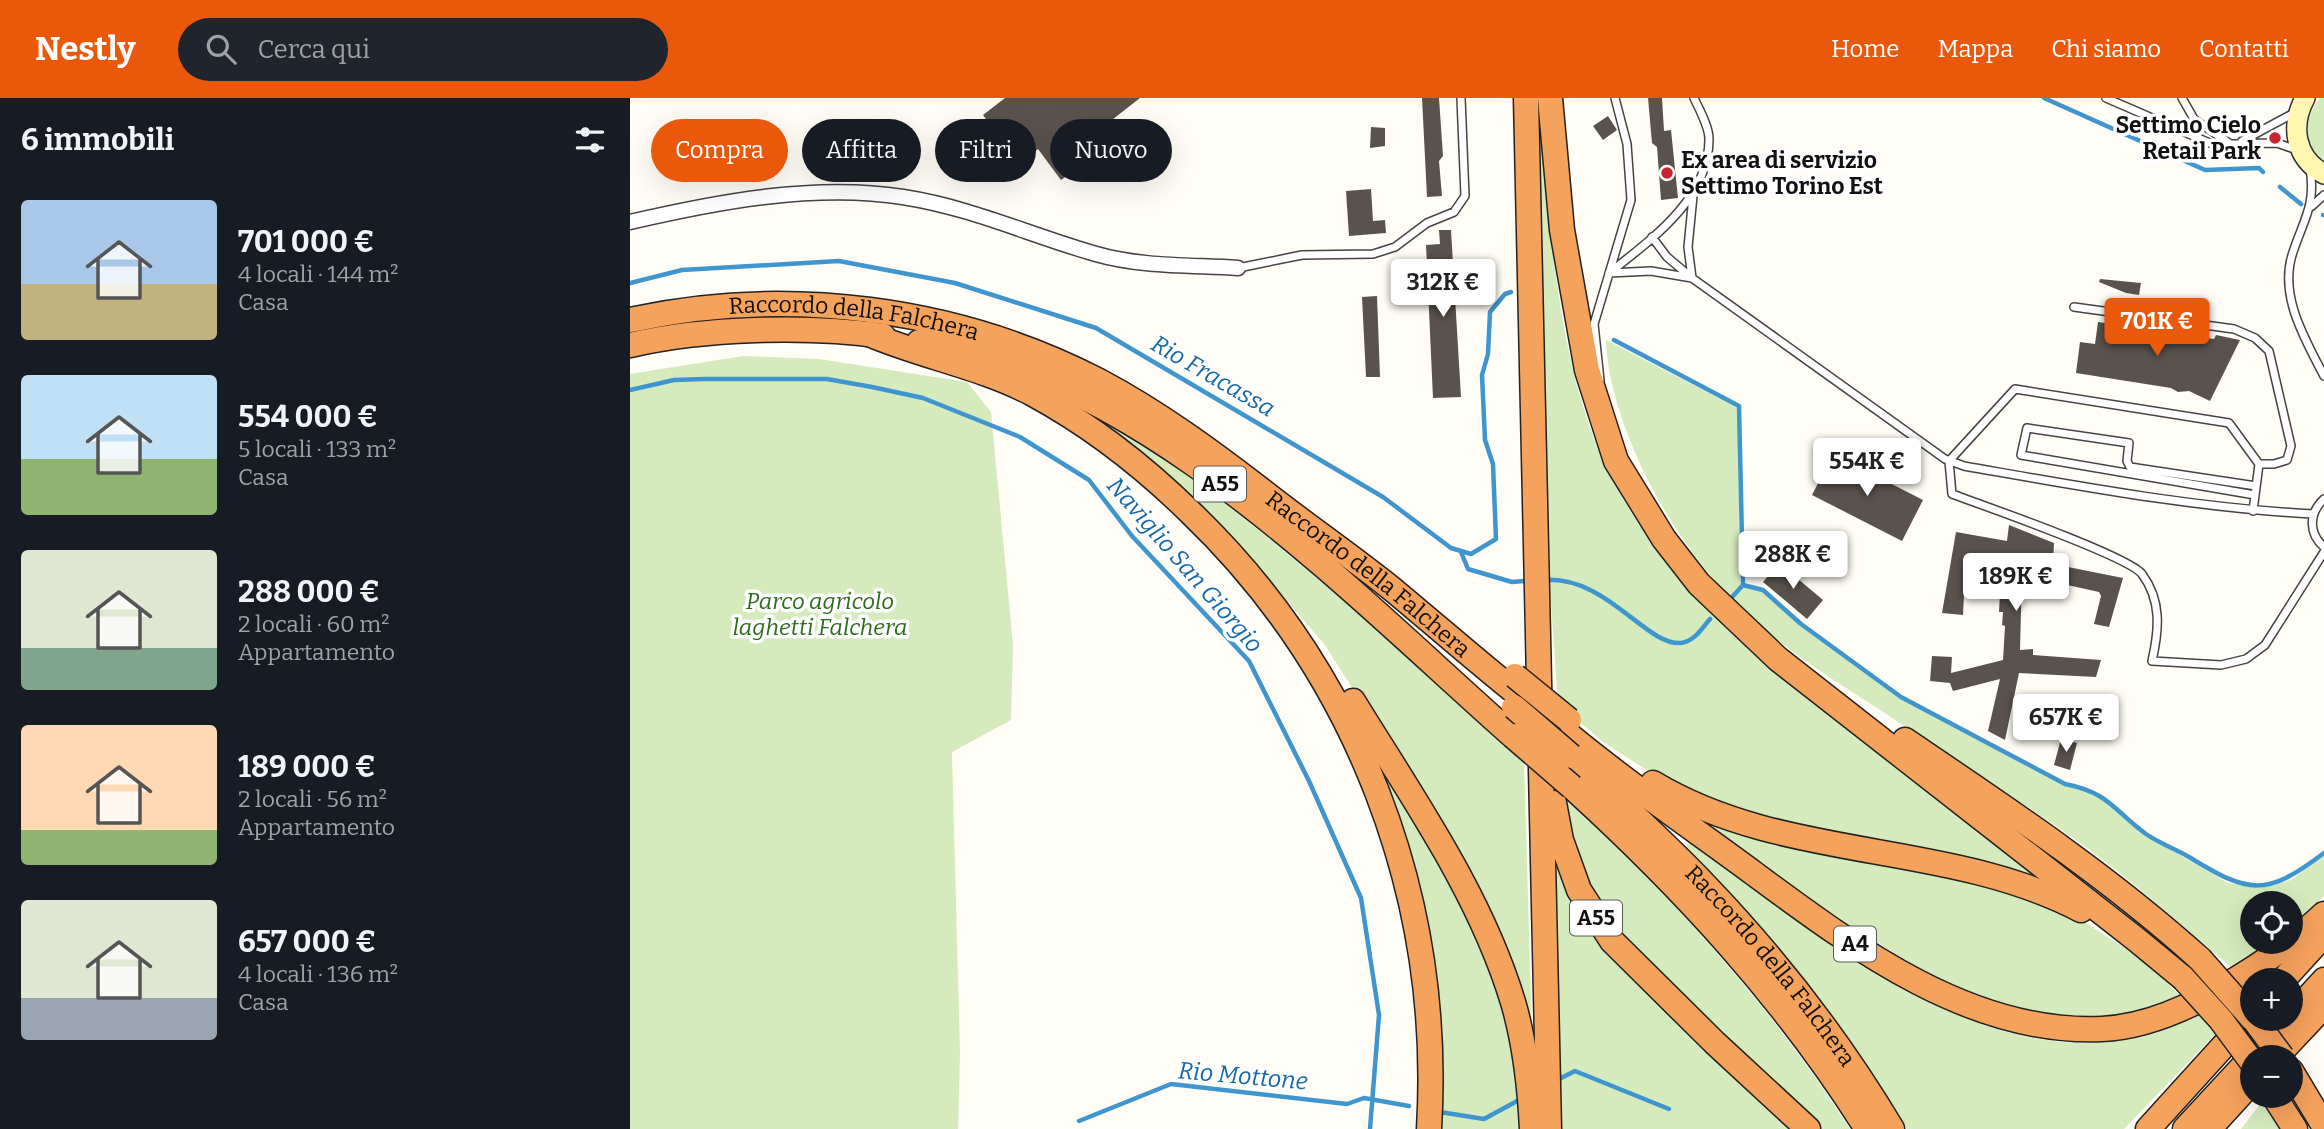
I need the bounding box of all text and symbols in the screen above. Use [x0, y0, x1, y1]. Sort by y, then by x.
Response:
search box [178, 18, 668, 81]
text: Nestly [35, 29, 136, 69]
icon: search [202, 30, 240, 68]
text: Cerca qui [258, 34, 370, 65]
text: Home [1831, 35, 1899, 63]
text: Mappa [1937, 35, 2013, 63]
text: Chi siamo [2051, 35, 2161, 63]
text: Contatti [2199, 35, 2289, 63]
place label: Settimo Cielo Retail Park [2115, 111, 2261, 165]
chip: Compra [651, 119, 788, 182]
chip: Affitta [802, 119, 921, 182]
chip: Filtri [935, 119, 1036, 182]
chip: Nuovo [1050, 119, 1172, 182]
icon: filters [571, 121, 609, 159]
text: 6 immobili [21, 122, 174, 158]
marker: Settimo Cielo Retail Park [2267, 130, 2283, 146]
place label: Ex area di servizio Settimo Torino Est [1681, 146, 1883, 200]
marker: Ex area di servizio Settimo Torino Est [1659, 165, 1675, 181]
text: 701 000 € [238, 224, 374, 260]
icon: home [77, 228, 161, 312]
text: 4 locali · 144 m² [238, 260, 398, 288]
pin: 312K € [1386, 260, 1500, 319]
text: 312K € [1407, 268, 1479, 296]
text: Casa [238, 288, 289, 316]
street label: Raccordo della Falchera [728, 290, 983, 346]
pin: 701K € [2100, 299, 2214, 358]
text: 701K € [2120, 307, 2194, 335]
water label: Rio Fracassa [1146, 329, 1280, 423]
text: 554 000 € [238, 399, 378, 435]
icon: home [77, 403, 161, 487]
text: 5 locali · 133 m² [238, 435, 396, 463]
pin: 554K € [1810, 438, 1924, 498]
text: 554K € [1829, 447, 1905, 475]
text: Casa [238, 463, 289, 491]
road number: A55 [1194, 466, 1246, 502]
water label: Naviglio San Giorgio [1101, 472, 1269, 658]
street label: Raccordo della Falchera [1260, 485, 1477, 663]
pin: 288K € [1736, 532, 1850, 591]
text: 288K € [1755, 540, 1831, 568]
pin: 189K € [1959, 554, 2073, 613]
text: 189K € [1979, 562, 2053, 590]
text: 288 000 € [238, 574, 380, 610]
icon: home [77, 578, 161, 662]
park label: Parco agricolo laghetti Falchera [733, 587, 907, 641]
text: 2 locali · 60 m² [238, 610, 389, 638]
text: Appartamento [238, 638, 395, 666]
pin: 657K € [2009, 694, 2123, 754]
text: 657K € [2029, 703, 2103, 731]
text: 189 000 € [238, 749, 376, 785]
icon: home [77, 753, 161, 837]
text: 2 locali · 56 m² [238, 785, 387, 813]
text: Appartamento [238, 813, 395, 841]
street label: Raccordo della Falchera [1679, 859, 1862, 1072]
map controls [2240, 891, 2303, 1108]
button: locate [2240, 891, 2303, 954]
road number: A55 [1570, 900, 1622, 936]
text: 657 000 € [238, 924, 376, 960]
road number: A4 [1834, 926, 1876, 962]
icon: home [77, 928, 161, 1012]
text: 4 locali · 136 m² [238, 960, 398, 988]
button: + [2240, 968, 2303, 1031]
text: Casa [238, 988, 289, 1016]
button: − [2240, 1045, 2303, 1108]
water label: Rio Mottone [1177, 1056, 1309, 1096]

